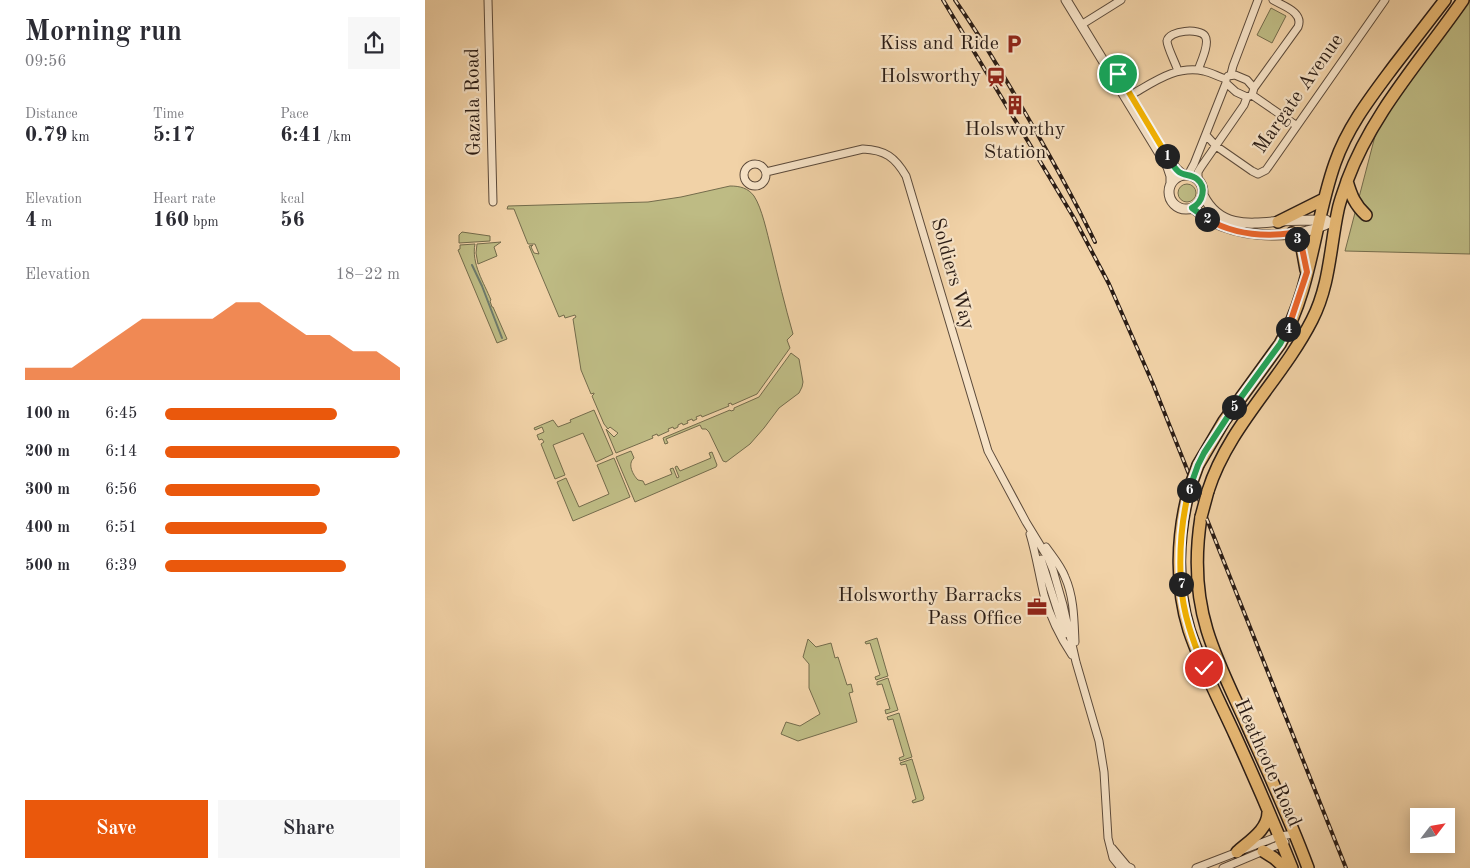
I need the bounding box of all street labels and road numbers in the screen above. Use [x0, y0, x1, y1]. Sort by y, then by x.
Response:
street label: Margate Avenue [1250, 31, 1348, 157]
street label: Gazala Road [463, 48, 485, 156]
street label: Soldiers Way [927, 216, 978, 332]
street label: Heathcote Road [1230, 696, 1304, 830]

